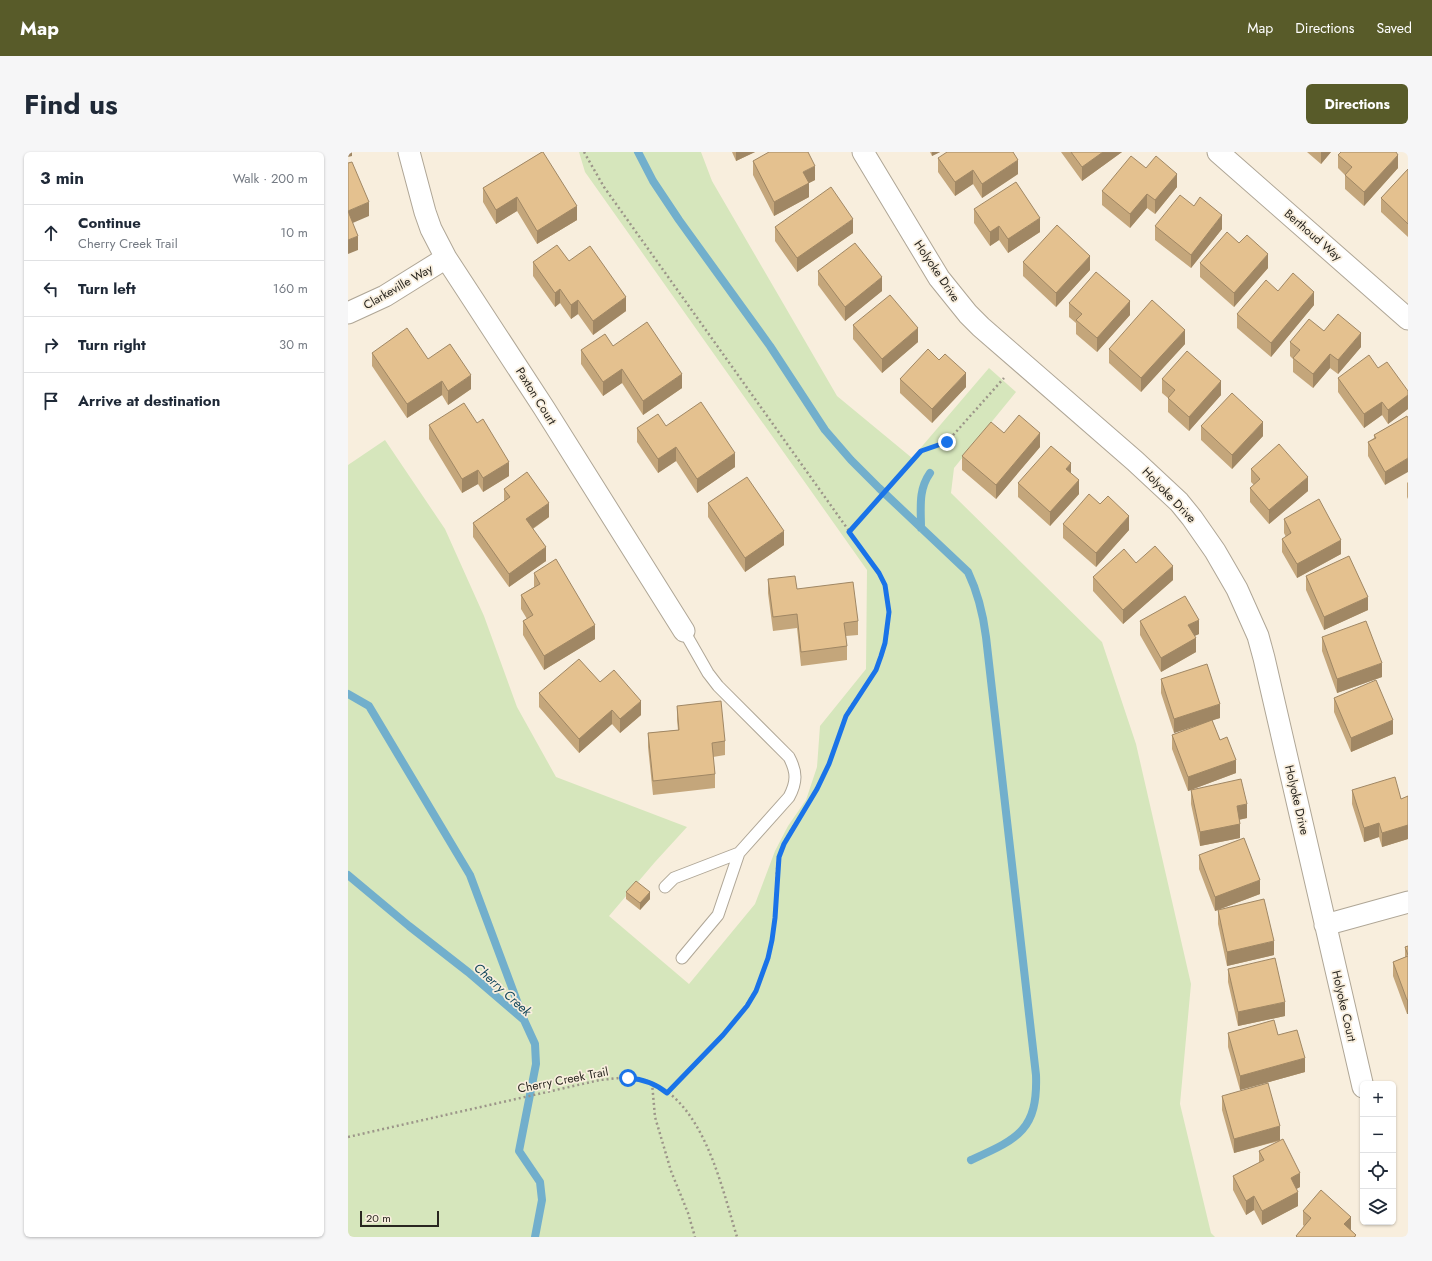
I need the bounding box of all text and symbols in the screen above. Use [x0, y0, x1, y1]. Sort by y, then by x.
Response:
text: Map [20, 15, 59, 42]
text: Map [1247, 18, 1273, 38]
text: Directions [1295, 18, 1355, 38]
text: Saved [1377, 18, 1412, 38]
text: Find us [24, 84, 118, 125]
button: Directions [1306, 84, 1408, 124]
text: 3 min [40, 166, 84, 190]
text: Walk · 200 m [233, 169, 308, 188]
street label: Berthoud Way [1280, 205, 1346, 266]
text: Continue [78, 212, 141, 234]
icon: ahead [40, 222, 62, 244]
text: 10 m [280, 223, 308, 242]
text: Cherry Creek Trail [78, 234, 178, 253]
street label: Holyoke Drive [910, 236, 964, 306]
street label: Clarkeville Way [360, 260, 437, 314]
icon: left [40, 278, 62, 300]
text: Turn left [78, 278, 136, 300]
text: 160 m [273, 279, 308, 298]
icon: right [40, 334, 62, 356]
text: Turn right [78, 334, 146, 356]
text: 30 m [279, 335, 308, 354]
street label: Paxton Court [511, 364, 561, 428]
icon: arrive [40, 390, 62, 412]
text: Arrive at destination [78, 390, 220, 412]
route end [938, 433, 956, 451]
street label: Holyoke Drive [1138, 463, 1200, 527]
street label: Holyoke Drive [1280, 763, 1314, 837]
water label: Cherry Creek [470, 958, 536, 1021]
street label: Holyoke Court [1327, 969, 1361, 1043]
street label: Cherry Creek Trail [516, 1062, 610, 1098]
route start [619, 1069, 637, 1087]
map controls [1360, 1081, 1396, 1225]
button: + [1360, 1081, 1396, 1117]
button: − [1360, 1117, 1396, 1153]
button: locate [1360, 1153, 1396, 1189]
button: layers [1360, 1189, 1396, 1225]
scale bar [360, 1209, 439, 1228]
text: 20 m [366, 1210, 391, 1226]

